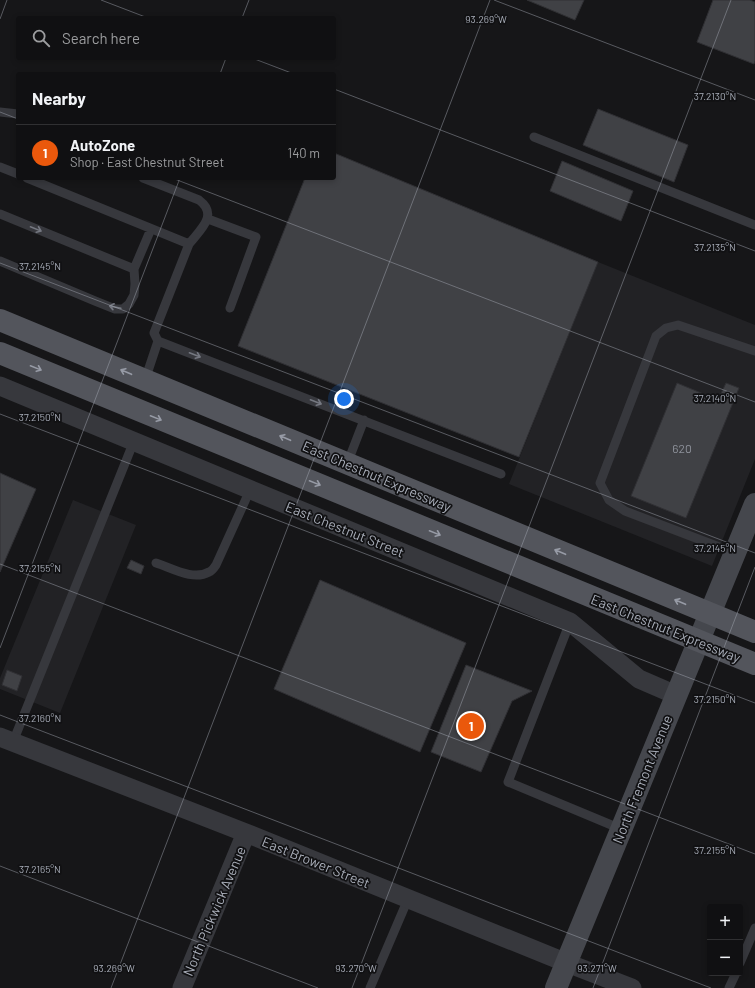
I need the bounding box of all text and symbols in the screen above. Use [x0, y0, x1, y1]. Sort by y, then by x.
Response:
text: 93.269°W [465, 13, 507, 25]
search box [16, 16, 336, 60]
icon: search [30, 27, 52, 49]
text: Search here [62, 29, 140, 47]
text: Nearby [32, 88, 86, 108]
text: 37.2130°N [694, 90, 736, 102]
text: AutoZone [70, 136, 135, 154]
text: 1 [43, 145, 47, 161]
text: 140 m [288, 145, 320, 161]
text: Shop · East Chestnut Street [70, 154, 224, 170]
one-way arrow [30, 226, 42, 233]
text: 37.2135°N [694, 241, 736, 253]
text: 37.2145°N [19, 260, 61, 272]
one-way arrow [109, 303, 122, 311]
one-way arrow [188, 352, 200, 360]
one-way arrow [30, 365, 42, 373]
one-way arrow [120, 368, 132, 375]
your location [334, 389, 354, 409]
text: 37.2140°N [694, 392, 736, 404]
one-way arrow [309, 399, 321, 407]
text: 37.2150°N [19, 411, 61, 423]
one-way arrow [150, 414, 162, 422]
one-way arrow [279, 434, 291, 441]
street label: East Chestnut Expressway [300, 437, 454, 515]
house number: 620 [672, 441, 692, 455]
one-way arrow [309, 480, 321, 488]
street label: East Chestnut Street [283, 497, 407, 561]
one-way arrow [429, 530, 441, 537]
text: 37.2145°N [694, 542, 736, 554]
one-way arrow [554, 548, 566, 555]
text: 37.2155°N [19, 562, 61, 574]
street label: East Chestnut Expressway [589, 590, 744, 666]
one-way arrow [674, 598, 686, 605]
text: 37.2150°N [694, 693, 736, 705]
pin: 1 [458, 711, 484, 741]
text: 37.2160°N [19, 712, 61, 724]
street label: North Fremont Avenue [608, 712, 676, 846]
street label: East Brower Street [260, 833, 372, 891]
street label: North Pickwick Avenue [179, 844, 249, 978]
text: 37.2155°N [694, 844, 736, 856]
text: 37.2165°N [19, 863, 61, 875]
map controls [707, 904, 743, 976]
button: + [707, 904, 743, 940]
button: − [707, 940, 743, 976]
text: 93.269°W [93, 962, 135, 974]
text: 93.270°W [335, 962, 377, 974]
text: 93.271°W [577, 962, 617, 974]

